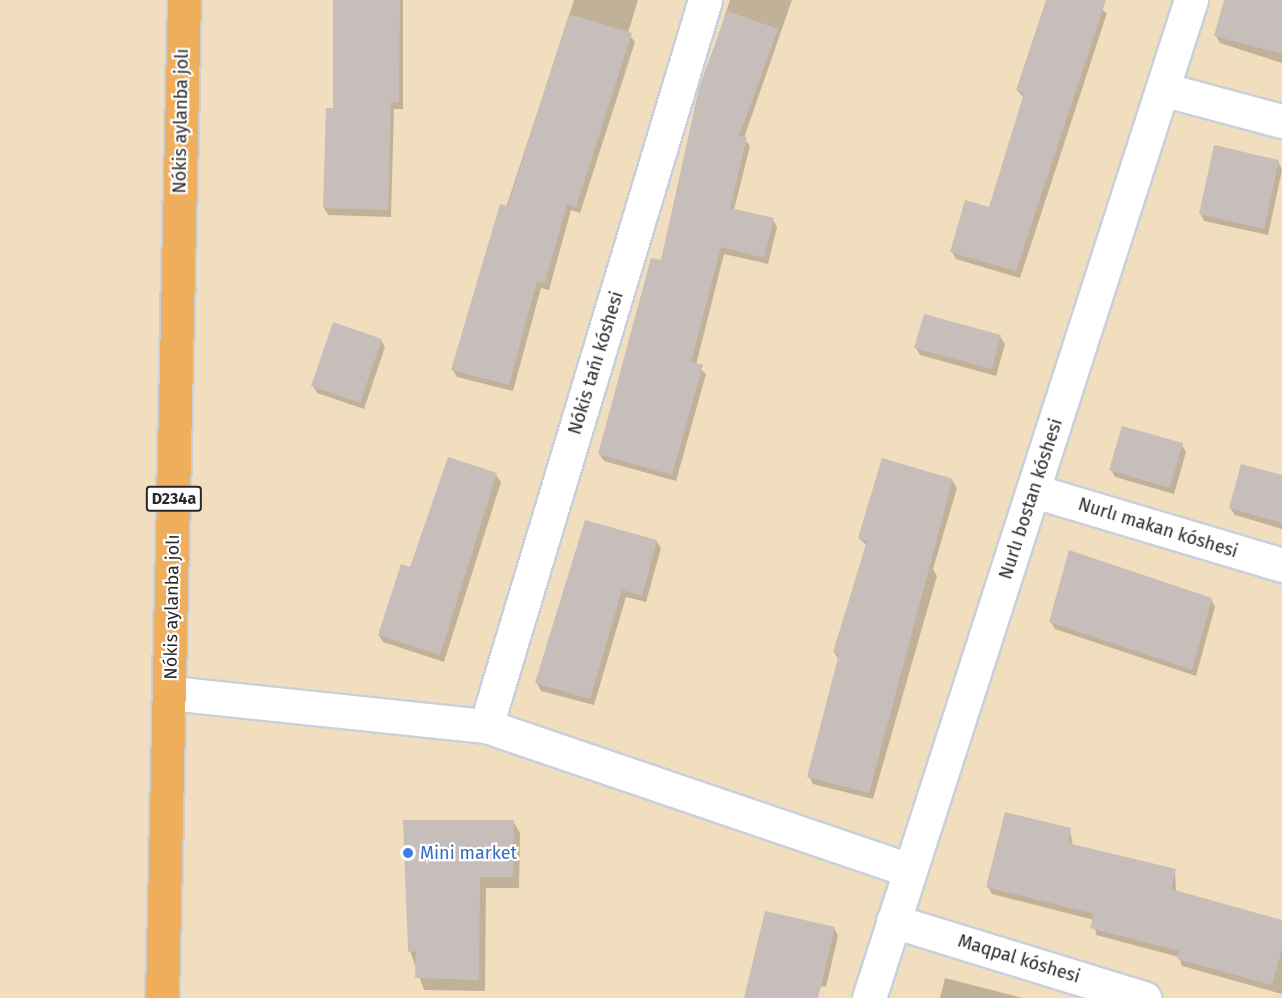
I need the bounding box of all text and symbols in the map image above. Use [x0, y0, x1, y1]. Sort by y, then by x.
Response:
street label: Nókis aylanba jolı [169, 48, 193, 194]
street label: Nókis tańı kóshesi [564, 289, 628, 437]
street label: Nurlı bostan kóshesi [995, 416, 1067, 582]
road number: D234a [146, 486, 202, 512]
street label: Nurlı makan kóshesi [1076, 493, 1240, 563]
street label: Nókis aylanba jolı [160, 534, 184, 680]
place label: Mini market [420, 842, 517, 864]
marker: Mini market [401, 846, 415, 860]
street label: Maqpal kóshesi [955, 930, 1083, 988]

